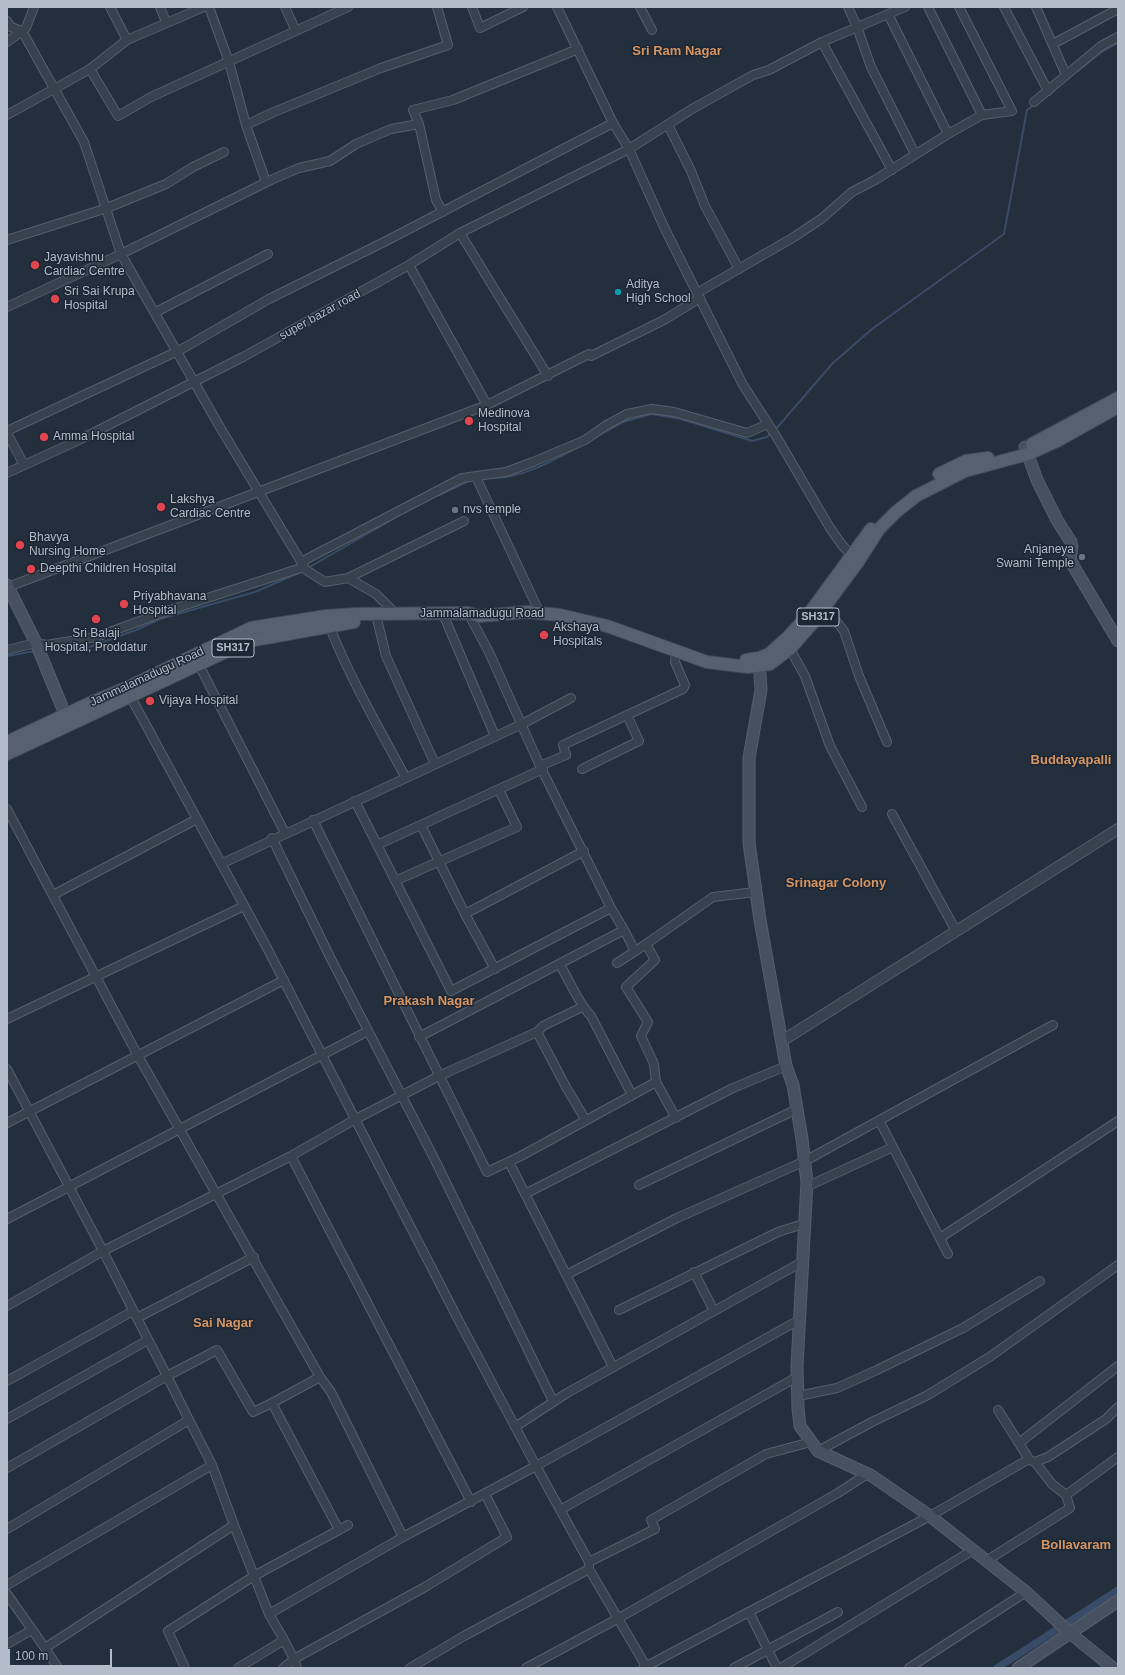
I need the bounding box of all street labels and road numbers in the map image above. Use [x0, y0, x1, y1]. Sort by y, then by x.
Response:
street label: super bazar road [277, 287, 363, 343]
street label: Jammalamadugu Road [420, 607, 544, 621]
road number: SH317 [797, 608, 839, 626]
road number: SH317 [212, 639, 254, 657]
street label: Jammalamadugu Road [88, 644, 206, 710]

